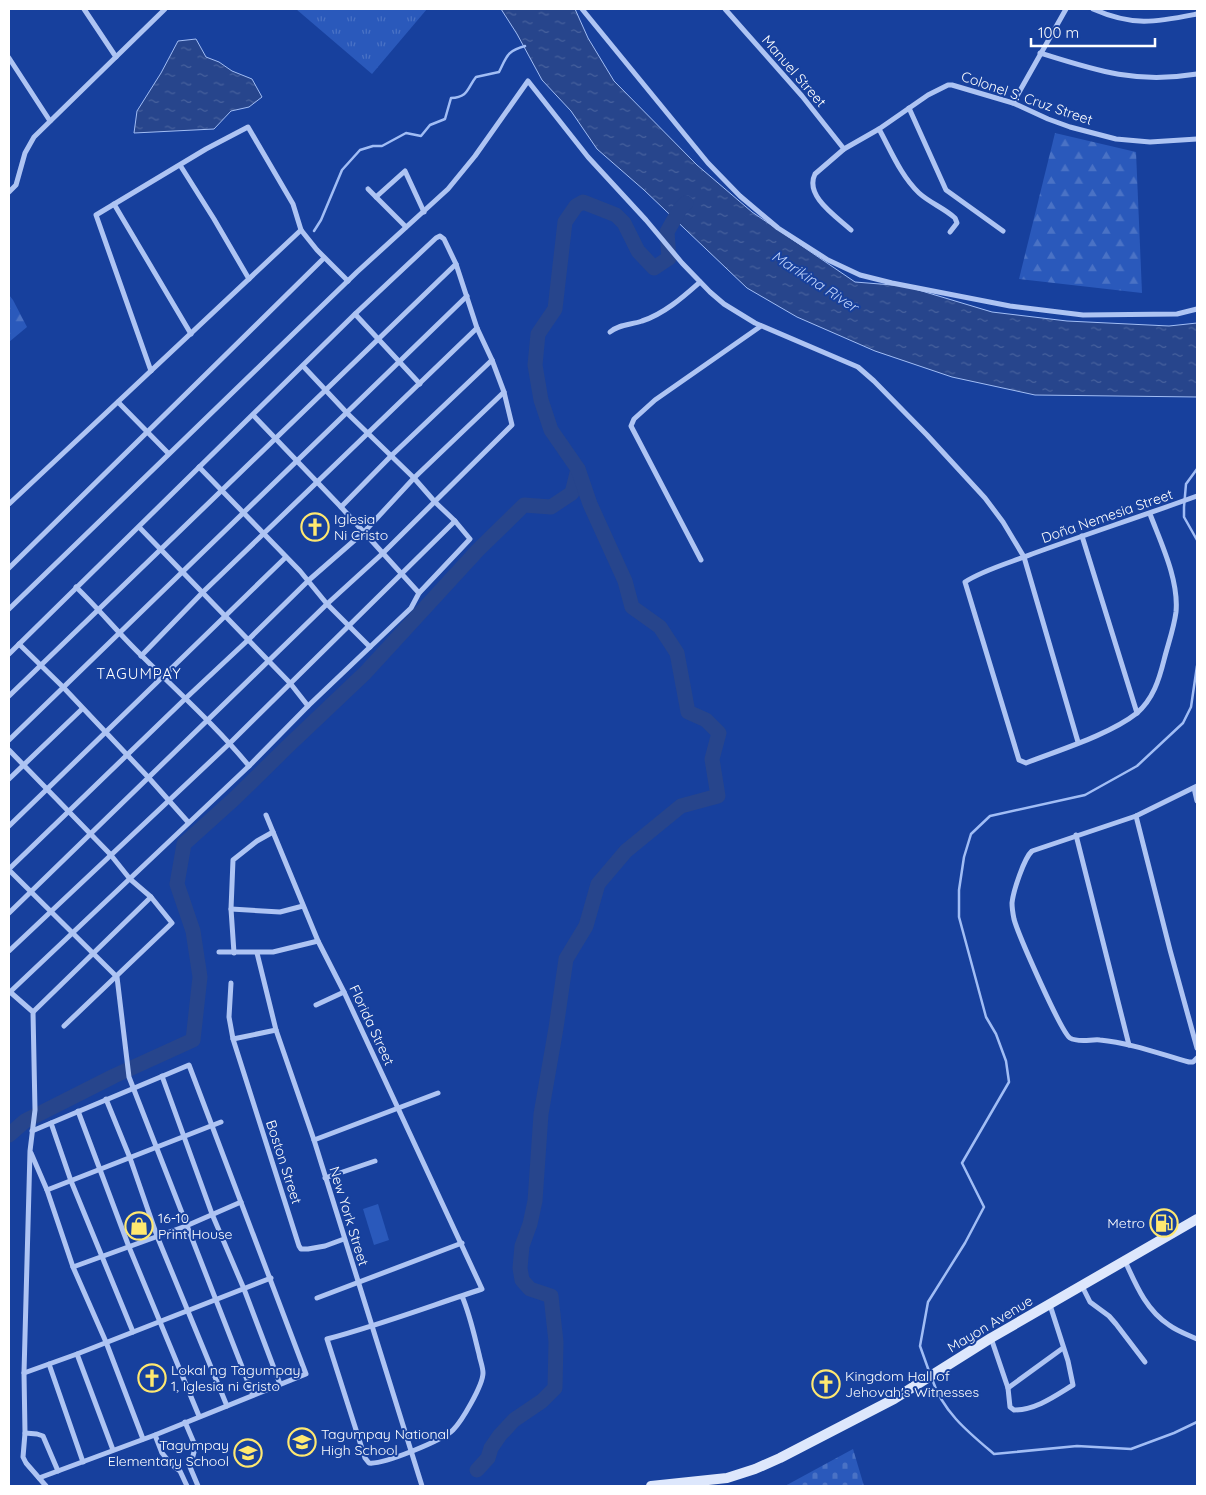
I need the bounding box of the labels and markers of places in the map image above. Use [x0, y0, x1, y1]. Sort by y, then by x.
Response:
place label: Iglesia Ni Cristo [334, 510, 388, 544]
church icon: Iglesia Ni Cristo [300, 512, 330, 542]
fuel station icon: Metro [1149, 1208, 1179, 1238]
place label: 16-10 Print House [158, 1209, 232, 1243]
shop icon: 16-10 Print House [124, 1211, 154, 1241]
place label: Metro [1107, 1214, 1145, 1232]
place label: Lokal ng Tagumpay 1, Iglesia ni Cristo [171, 1361, 300, 1395]
church icon: Lokal ng Tagumpay 1, Iglesia ni Cristo [137, 1363, 167, 1393]
place label: Kingdom Hall of Jehovah's Witnesses [845, 1367, 979, 1401]
church icon: Kingdom Hall of Jehovah's Witnesses [811, 1369, 841, 1399]
place label: Tagumpay National High School [321, 1425, 449, 1459]
school or university icon: Tagumpay National High School [287, 1427, 317, 1457]
place label: Tagumpay Elementary School [108, 1436, 229, 1470]
school or university icon: Tagumpay Elementary School [233, 1438, 263, 1468]

